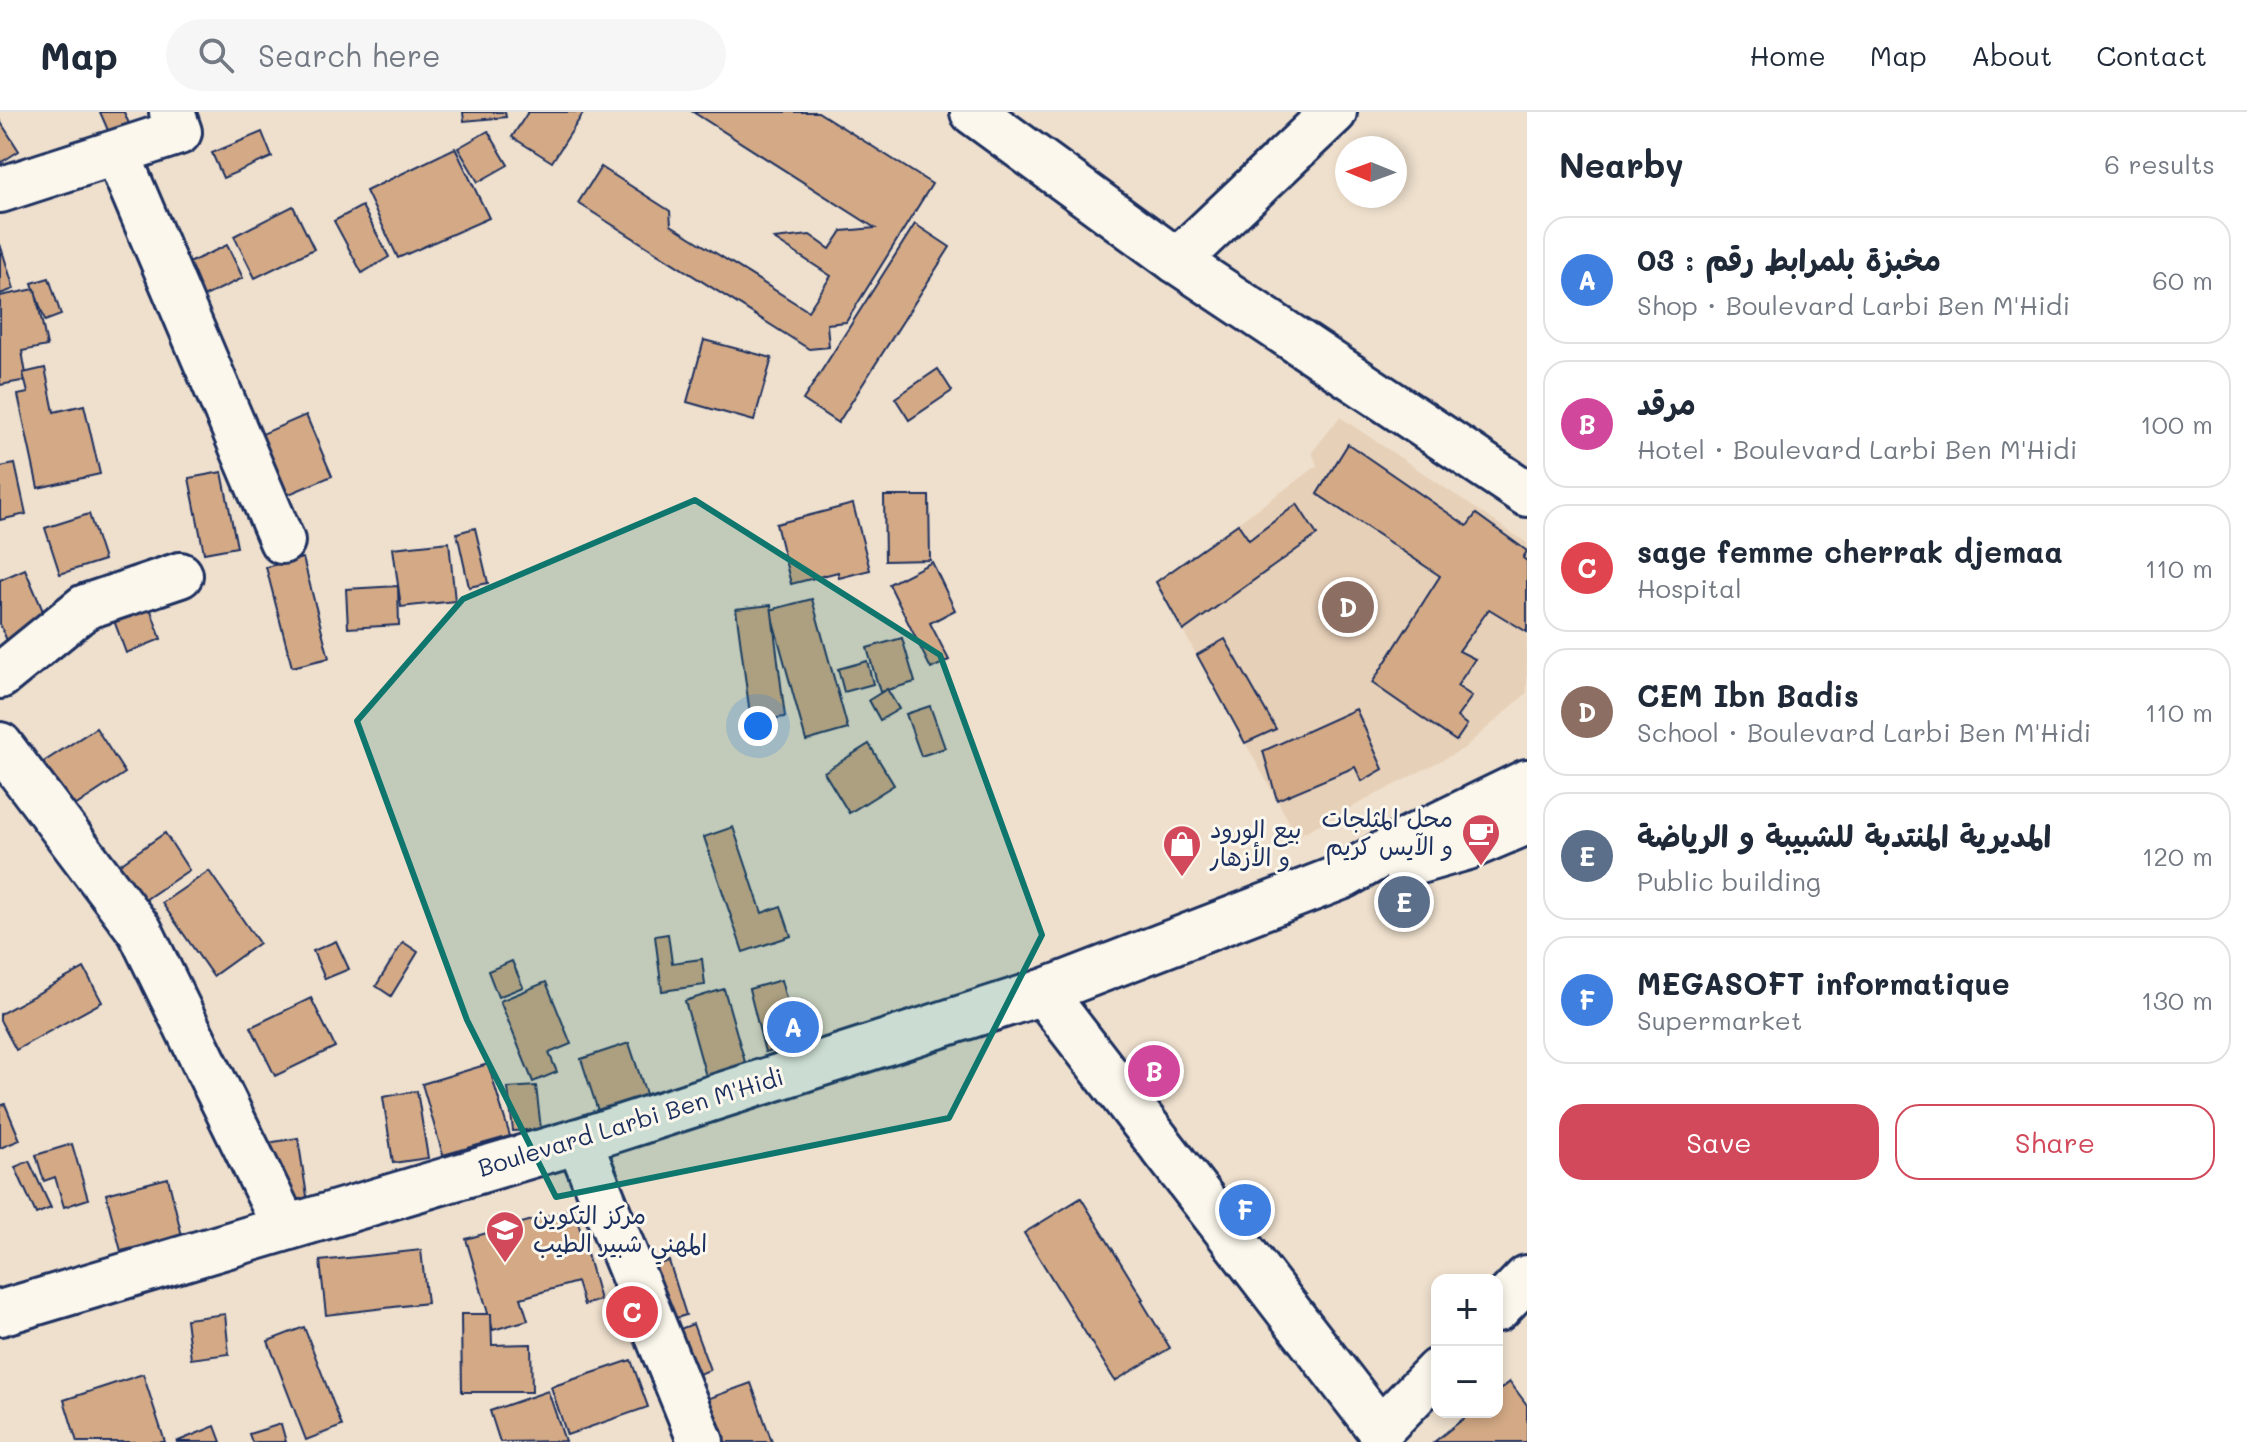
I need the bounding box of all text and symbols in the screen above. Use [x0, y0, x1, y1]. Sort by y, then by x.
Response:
search box [166, 19, 726, 91]
text: Map [40, 30, 118, 80]
icon: search [194, 33, 238, 77]
text: Search here [258, 35, 441, 75]
text: Home [1750, 37, 1826, 73]
text: Map [1870, 37, 1927, 73]
text: About [1971, 37, 2052, 73]
text: Contact [2096, 37, 2207, 73]
north arrow [1335, 136, 1407, 208]
text: Nearby [1559, 142, 1684, 187]
text: 6 results [2104, 147, 2215, 181]
text: مخبزة بلمرابط رقم : 03 [1637, 239, 1941, 279]
text: A [1578, 263, 1596, 297]
text: 60 m [2152, 263, 2213, 297]
text: Shop · Boulevard Larbi Ben M'Hidi [1637, 288, 2070, 322]
text: مرقد [1637, 383, 1696, 423]
text: B [1578, 407, 1596, 441]
text: 100 m [2140, 407, 2213, 441]
text: Hotel · Boulevard Larbi Ben M'Hidi [1637, 432, 2077, 466]
text: sage femme cherrak djemaa [1637, 531, 2063, 571]
text: C [1577, 551, 1597, 585]
text: 110 m [2145, 551, 2213, 585]
text: Hospital [1637, 571, 1742, 605]
pin: D [1322, 577, 1374, 637]
text: CEM Ibn Badis [1637, 675, 1859, 715]
text: D [1578, 695, 1596, 729]
text: 110 m [2145, 695, 2213, 729]
your location [738, 706, 778, 746]
text: School · Boulevard Larbi Ben M'Hidi [1637, 715, 2091, 749]
place label: محل المثلجات و الآيس كريم [1321, 802, 1453, 865]
cafe icon: محل المثلجات و الآيس كريم [1460, 812, 1502, 867]
place label: بيع الورود و الأزهار [1209, 813, 1301, 872]
text: المديرية المنتدبة للشبيبة و الرياضة [1637, 815, 2051, 855]
shop icon: بيع الورود و الأزهار [1161, 823, 1203, 878]
text: E [1579, 839, 1595, 873]
text: 120 m [2142, 839, 2213, 873]
text: Public building [1637, 864, 1821, 898]
pin: E [1378, 872, 1430, 932]
text: MEGASOFT informatique [1637, 963, 2010, 1003]
text: F [1579, 983, 1595, 1017]
text: 130 m [2141, 983, 2213, 1017]
pin: A [767, 997, 819, 1057]
text: Supermarket [1637, 1003, 1802, 1037]
pin: B [1128, 1041, 1180, 1101]
street label: Boulevard Larbi Ben M'Hidi [474, 1060, 787, 1183]
button: Save [1559, 1104, 1879, 1180]
button: Share [1895, 1104, 2215, 1180]
pin: F [1219, 1180, 1271, 1240]
place label: مركز التكوين المهني شبير الطيب [533, 1199, 707, 1265]
school or university icon: مركز التكوين المهني شبير الطيب [484, 1209, 526, 1264]
map controls [1431, 1274, 1503, 1418]
button: + [1431, 1274, 1503, 1346]
pin: C [606, 1282, 658, 1342]
button: − [1431, 1346, 1503, 1418]

